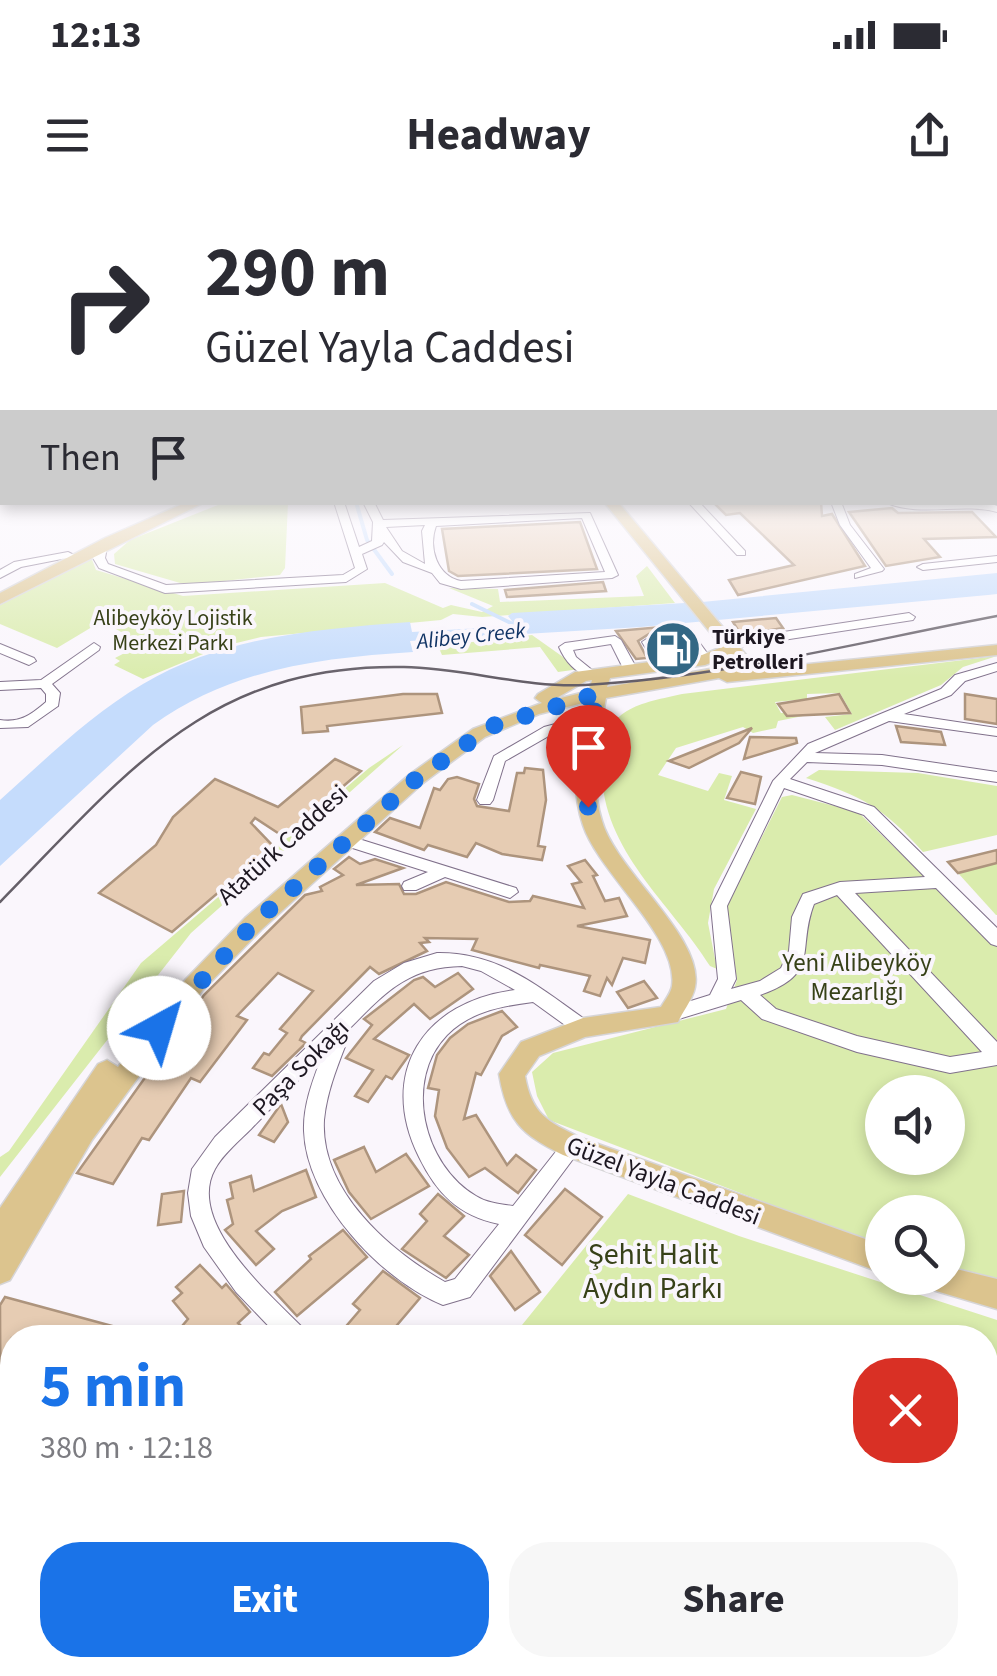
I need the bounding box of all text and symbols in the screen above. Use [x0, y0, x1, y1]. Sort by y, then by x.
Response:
text: 12:13 [50, 8, 142, 62]
text: Headway [406, 103, 591, 167]
icon: menu [40, 108, 95, 163]
icon: share [902, 108, 957, 163]
text: 290 m [205, 223, 390, 323]
icon: right [40, 240, 170, 370]
text: Güzel Yayla Caddesi [205, 316, 575, 380]
icon: arrive [141, 430, 196, 485]
text: Then [40, 431, 121, 485]
park label: Alibeyköy Lojistik Merkezi Parkı [93, 602, 253, 659]
water label: Alibey Creek [413, 614, 528, 658]
fuel station icon: Türkiye Petrolleri [643, 619, 703, 679]
place label: Türkiye Petrolleri [712, 621, 804, 678]
pin [546, 705, 631, 808]
icon: arrive [561, 720, 616, 775]
street label: Atatürk Caddesi [209, 776, 356, 913]
park label: Yeni Alibeyköy Mezarlığı [781, 945, 932, 1010]
position arrow [107, 976, 211, 1080]
street label: Paşa Sokağı [244, 1011, 357, 1124]
map controls [865, 1075, 965, 1295]
button: sound [865, 1075, 965, 1175]
street label: Güzel Yayla Caddesi [561, 1127, 766, 1235]
button: search [865, 1195, 965, 1295]
park label: Şehit Halit Aydın Parkı [583, 1233, 723, 1310]
text: 5 min [40, 1345, 186, 1430]
button: close [853, 1358, 958, 1463]
text: 380 m · 12:18 [40, 1425, 213, 1471]
button: Exit [40, 1542, 489, 1657]
button: Share [509, 1542, 958, 1657]

